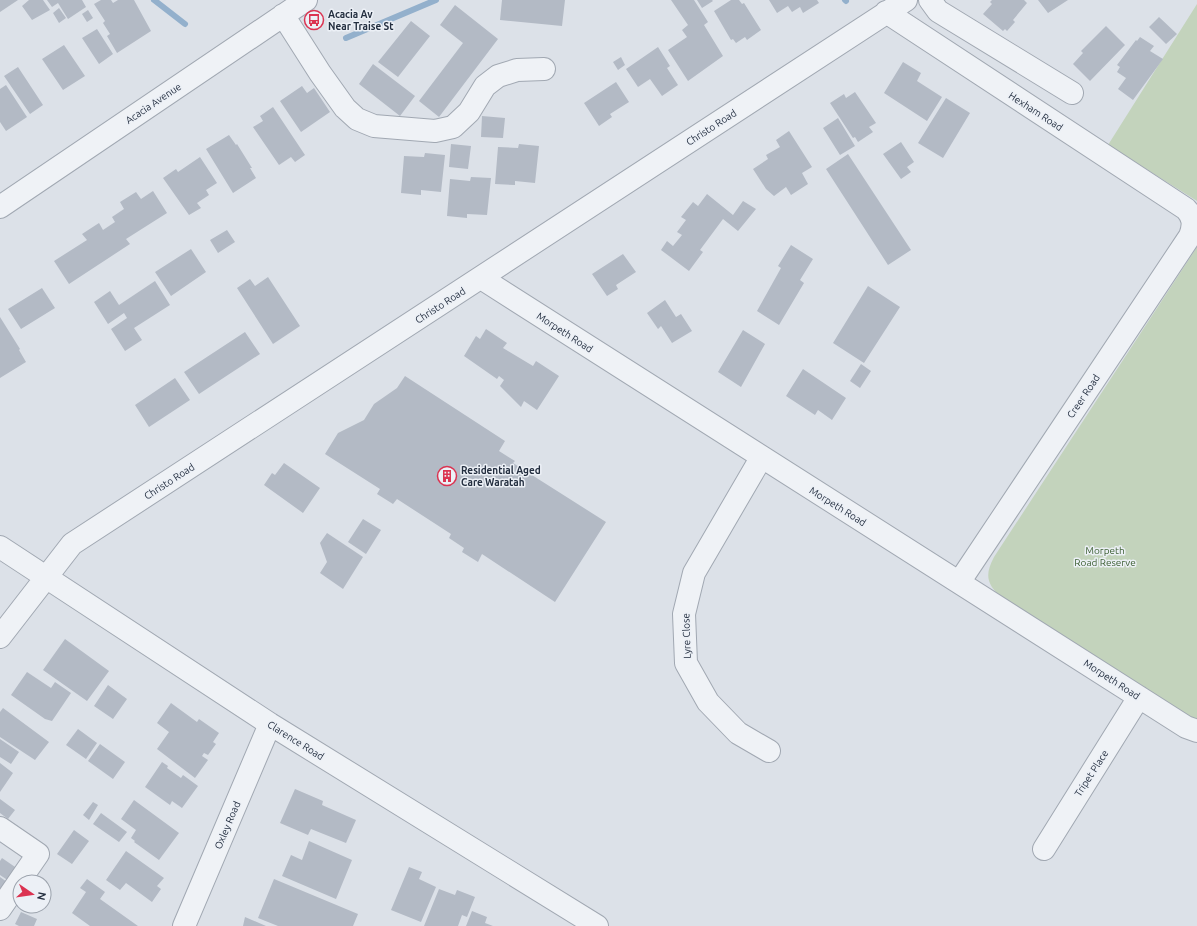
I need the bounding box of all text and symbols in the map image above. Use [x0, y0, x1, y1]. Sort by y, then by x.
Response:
bus stop icon: Acacia Av Near Traise St [303, 9, 325, 31]
place label: Acacia Av Near Traise St [328, 9, 394, 32]
street label: Acacia Avenue [123, 81, 183, 126]
street label: Hexham Road [1007, 90, 1065, 133]
street label: Christo Road [684, 107, 739, 148]
street label: Christo Road [413, 285, 468, 326]
street label: Morpeth Road [535, 310, 595, 355]
street label: Creer Road [1065, 372, 1102, 420]
street label: Christo Road [142, 461, 197, 502]
building icon: Residential Aged Care Waratah [436, 465, 458, 487]
place label: Residential Aged Care Waratah [461, 465, 541, 488]
street label: Morpeth Road [807, 485, 868, 528]
park label: Morpeth Road Reserve [1074, 545, 1136, 568]
street label: Lyre Close [680, 613, 693, 659]
street label: Morpeth Road [1082, 657, 1142, 702]
street label: Clarence Road [266, 719, 326, 762]
street label: Tripet Place [1072, 748, 1110, 798]
street label: Oxley Road [212, 799, 243, 851]
north arrow [12, 874, 52, 914]
text: N [35, 891, 49, 902]

